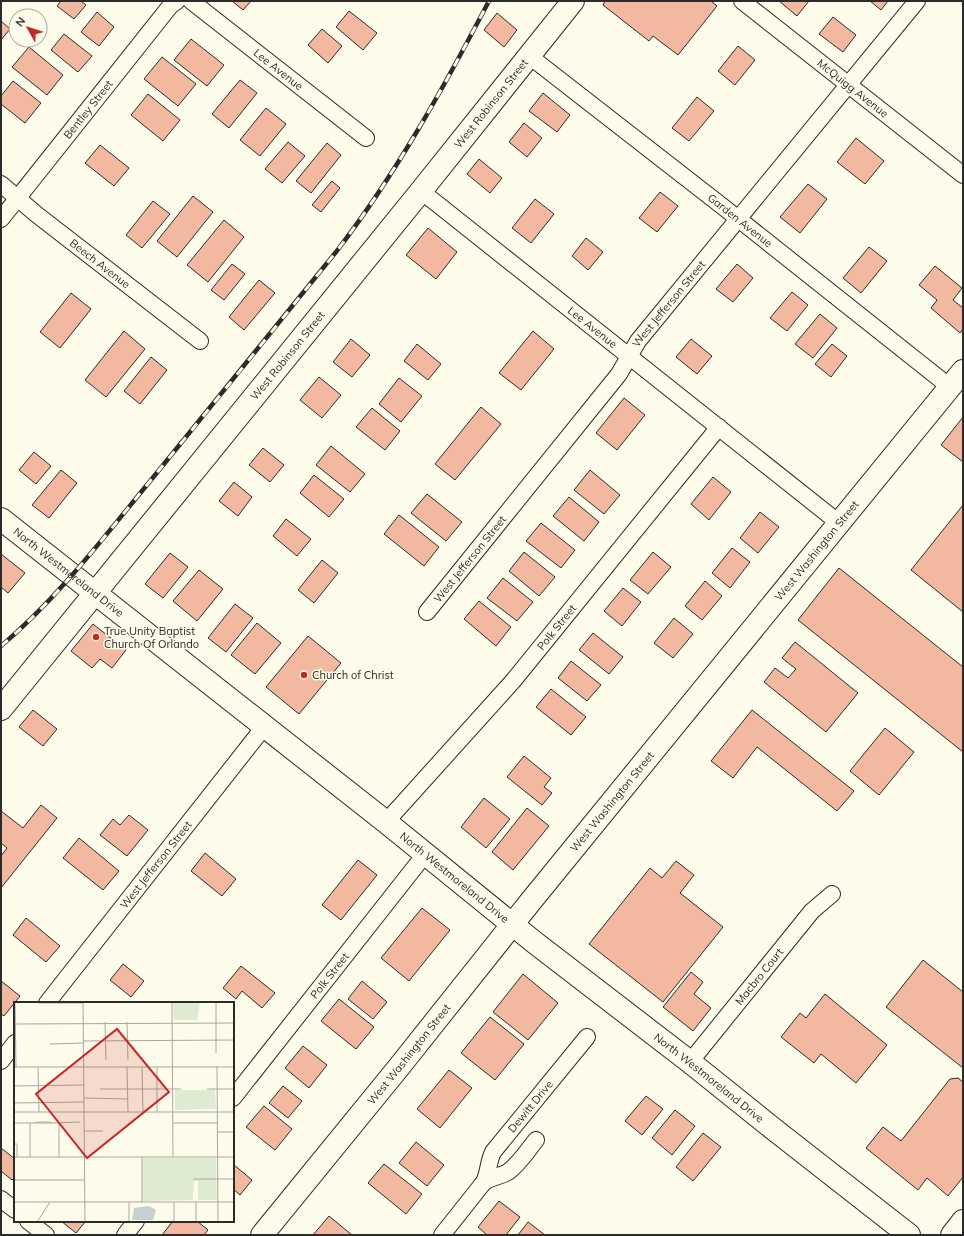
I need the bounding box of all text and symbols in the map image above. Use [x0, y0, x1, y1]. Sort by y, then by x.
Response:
north arrow [8, 8, 48, 48]
text: N [12, 14, 28, 29]
street label: Lee Avenue [251, 46, 306, 93]
street label: West Robinson Street [451, 56, 531, 151]
street label: McQuigg Avenue [814, 56, 891, 121]
street label: Bentley Street [60, 77, 116, 142]
street label: Garden Avenue [705, 190, 775, 250]
street label: Beech Avenue [67, 236, 133, 291]
street label: West Jefferson Street [629, 258, 708, 350]
street label: Lee Avenue [565, 303, 620, 351]
street label: West Robinson Street [247, 308, 328, 403]
street label: West Washington Street [772, 497, 862, 604]
street label: West Jefferson Street [430, 513, 509, 605]
street label: North Westmoreland Drive [11, 524, 127, 620]
street label: Polk Street [534, 601, 579, 653]
place label: True Unity Baptist Church Of Orlando [104, 624, 199, 651]
marker: True Unity Baptist Church Of Orlando [91, 632, 101, 642]
place label: Church of Christ [312, 668, 394, 682]
marker: Church of Christ [299, 670, 309, 680]
street label: West Washington Street [567, 749, 657, 855]
street label: West Jefferson Street [117, 818, 195, 911]
street label: North Westmoreland Drive [397, 829, 512, 926]
street label: Macbro Court [732, 945, 786, 1008]
street label: Polk Street [307, 949, 352, 1001]
street label: West Washington Street [364, 1001, 454, 1107]
inset map [14, 1002, 234, 1222]
street label: North Westmoreland Drive [651, 1030, 767, 1126]
street label: Dewitt Drive [505, 1077, 556, 1135]

